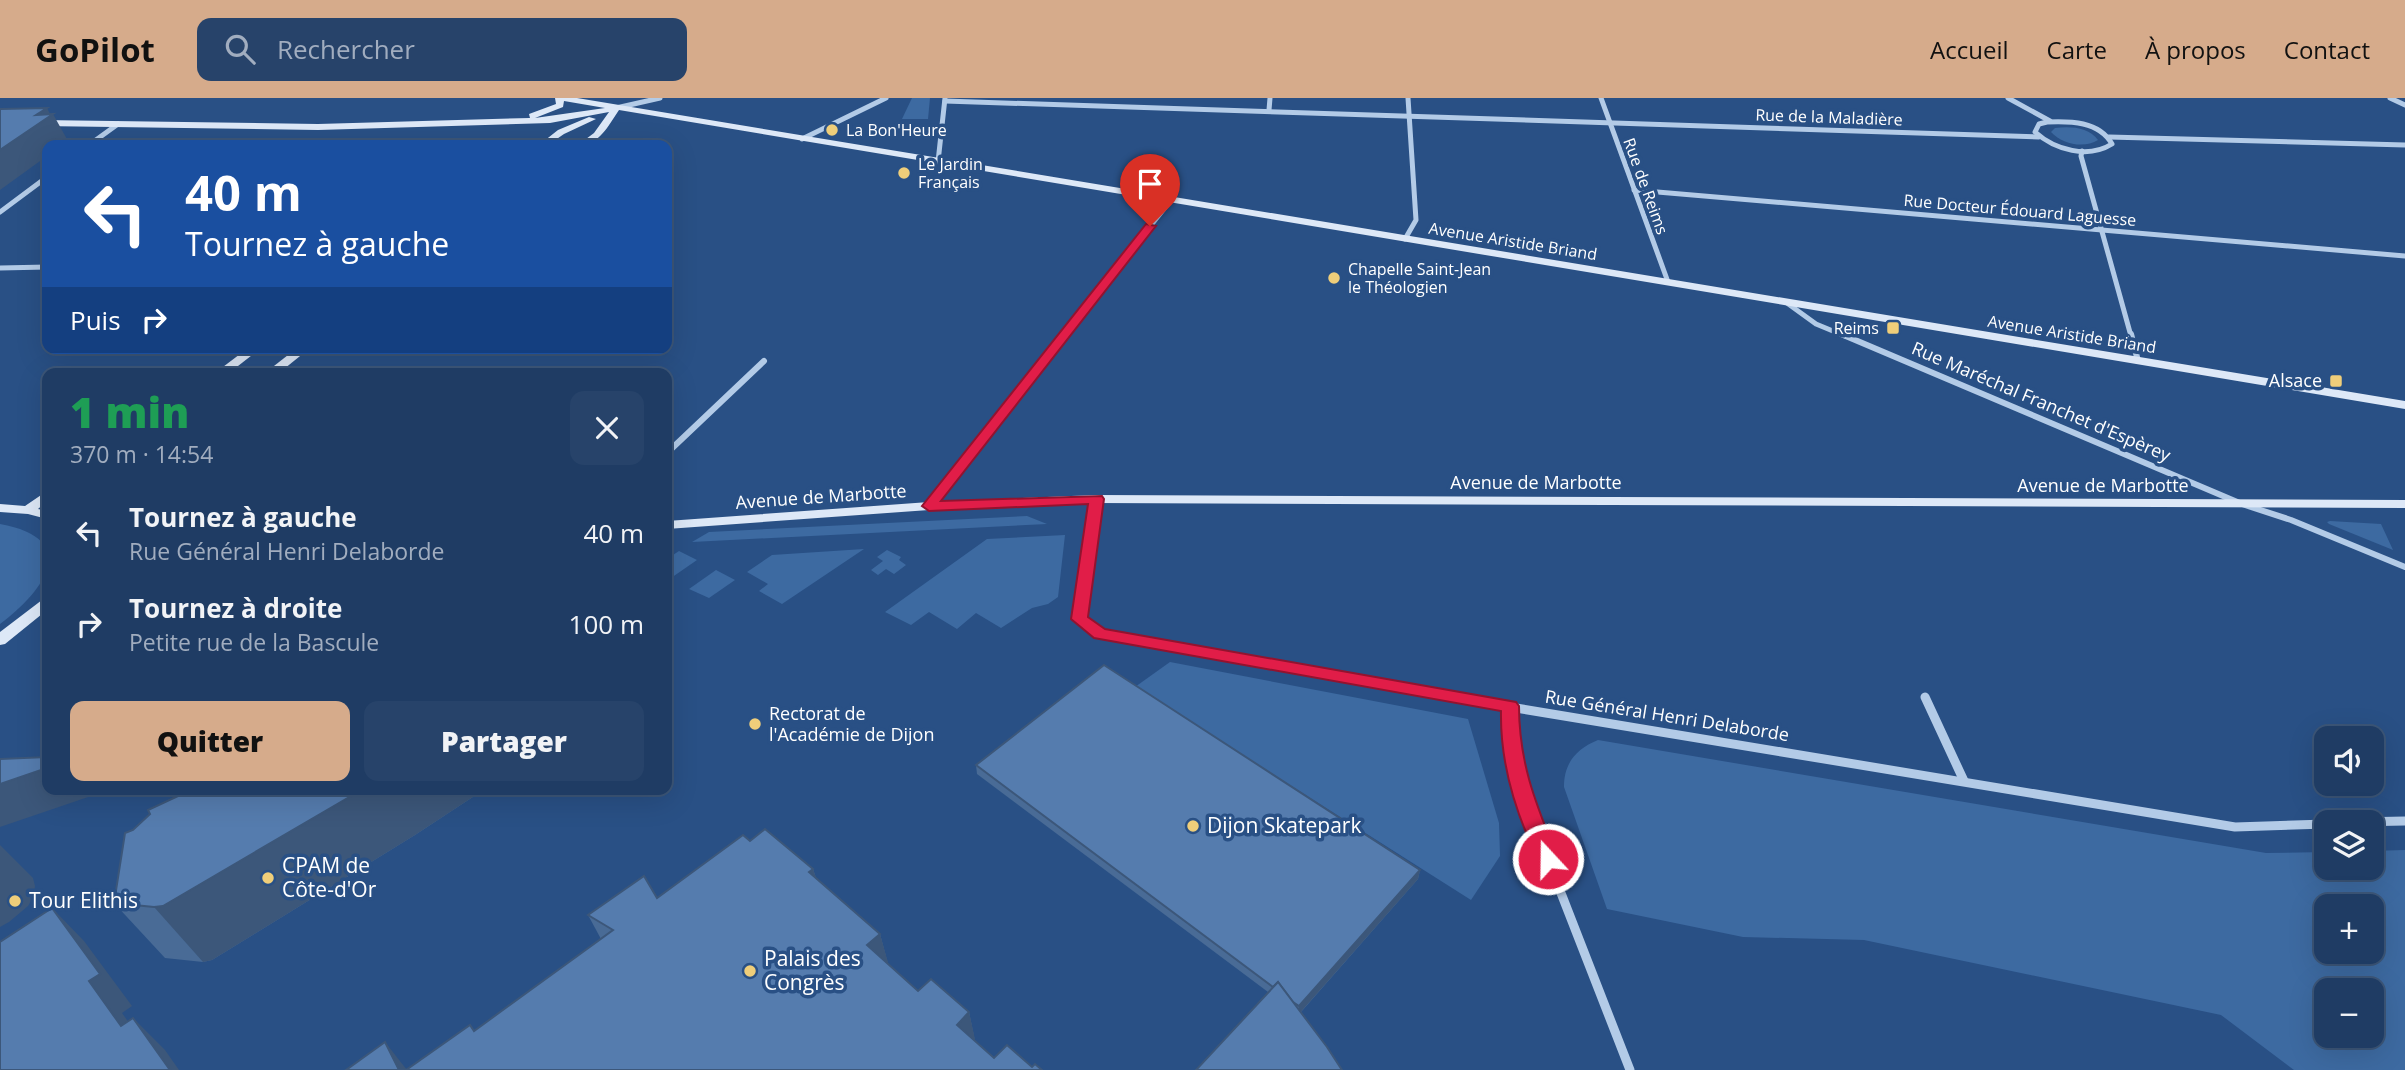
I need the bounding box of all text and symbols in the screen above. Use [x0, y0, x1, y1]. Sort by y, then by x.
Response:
search box [197, 18, 687, 81]
text: GoPilot [35, 27, 155, 72]
icon: search [221, 30, 259, 68]
text: Rechercher [277, 31, 415, 67]
text: Accueil [1930, 33, 2009, 66]
text: Carte [2047, 33, 2107, 66]
text: À propos [2145, 33, 2246, 66]
text: Contact [2284, 33, 2370, 66]
street label: Rue de la Maladière [1755, 103, 1903, 131]
place label: La Bon'Heure [846, 119, 947, 141]
marker: La Bon'Heure [824, 122, 840, 138]
street label: Rue de Reims [1618, 135, 1674, 237]
place label: Le Jardin Français [918, 153, 983, 193]
pin [1120, 154, 1180, 226]
text: 40 m [185, 159, 302, 225]
marker: Le Jardin Français [896, 165, 912, 181]
icon: arrive [1131, 165, 1169, 203]
icon: left [70, 168, 161, 259]
street label: Rue Docteur Édouard Laguesse [1903, 189, 2137, 231]
street label: Avenue Aristide Briand [1427, 217, 1599, 265]
text: Tournez à gauche [185, 222, 449, 265]
place label: Chapelle Saint-Jean le Théologien [1348, 258, 1491, 298]
marker: Chapelle Saint-Jean le Théologien [1326, 270, 1342, 286]
icon: right [135, 301, 173, 339]
text: Puis [70, 302, 121, 338]
street label: Avenue Aristide Briand [1986, 310, 2158, 358]
place label: Reims [1834, 317, 1879, 339]
marker: Reims [1885, 320, 1901, 336]
street label: Rue Maréchal Franchet d'Espèrey [1908, 335, 2175, 467]
place label: Alsace [2269, 368, 2322, 392]
marker: Alsace [2328, 373, 2344, 389]
text: 1 min [70, 383, 189, 440]
button: close [570, 391, 644, 465]
text: 370 m · 14:54 [70, 438, 213, 470]
street label: Avenue de Marbotte [1450, 470, 1622, 494]
street label: Avenue de Marbotte [2017, 473, 2189, 497]
street label: Avenue de Marbotte [735, 478, 907, 514]
text: Tournez à gauche [129, 499, 357, 535]
icon: left [70, 514, 108, 552]
text: 40 m [583, 515, 644, 551]
text: Rue Général Henri Delaborde [129, 535, 444, 567]
text: Tournez à droite [129, 590, 342, 626]
icon: right [70, 605, 108, 643]
text: 100 m [569, 606, 644, 642]
text: Petite rue de la Bascule [129, 626, 379, 658]
street label: Rue Général Henri Delaborde [1543, 684, 1791, 746]
button: Quitter [70, 701, 350, 781]
button: Partager [364, 701, 644, 781]
place label: Rectorat de l'Académie de Dijon [769, 701, 934, 746]
marker: Rectorat de l'Académie de Dijon [747, 716, 763, 732]
map controls [2314, 726, 2384, 1048]
button: sound [2314, 726, 2384, 796]
button: layers [2314, 810, 2384, 880]
place label: Dijon Skatepark [1207, 811, 1361, 839]
marker: Dijon Skatepark [1185, 818, 1201, 834]
position arrow [1511, 822, 1585, 896]
place label: CPAM de Côte-d'Or [282, 851, 377, 903]
marker: CPAM de Côte-d'Or [260, 870, 276, 886]
place label: Tour Elithis [29, 886, 138, 914]
marker: Tour Elithis [7, 893, 23, 909]
button: + [2314, 894, 2384, 964]
place label: Palais des Congrès [764, 944, 861, 996]
marker: Palais des Congrès [742, 963, 758, 979]
button: − [2314, 978, 2384, 1048]

